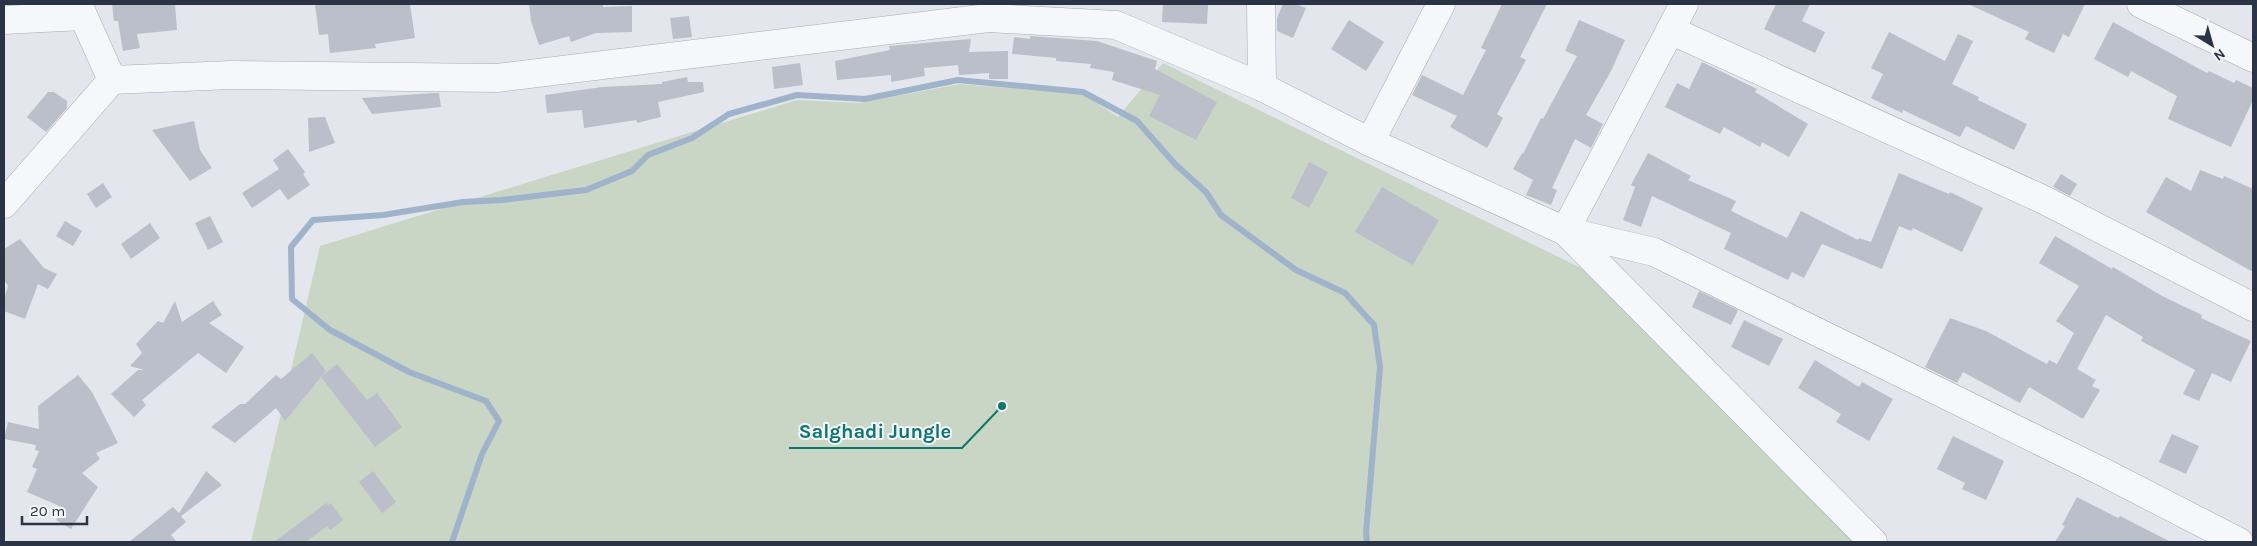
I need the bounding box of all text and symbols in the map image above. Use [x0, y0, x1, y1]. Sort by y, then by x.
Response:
north arrow [2187, 20, 2237, 70]
text: N [2210, 45, 2229, 65]
callout: Salghadi Jungle [789, 413, 962, 448]
text: Salghadi Jungle [799, 420, 951, 443]
scale bar [22, 494, 88, 526]
text: 20 m [30, 502, 65, 520]

